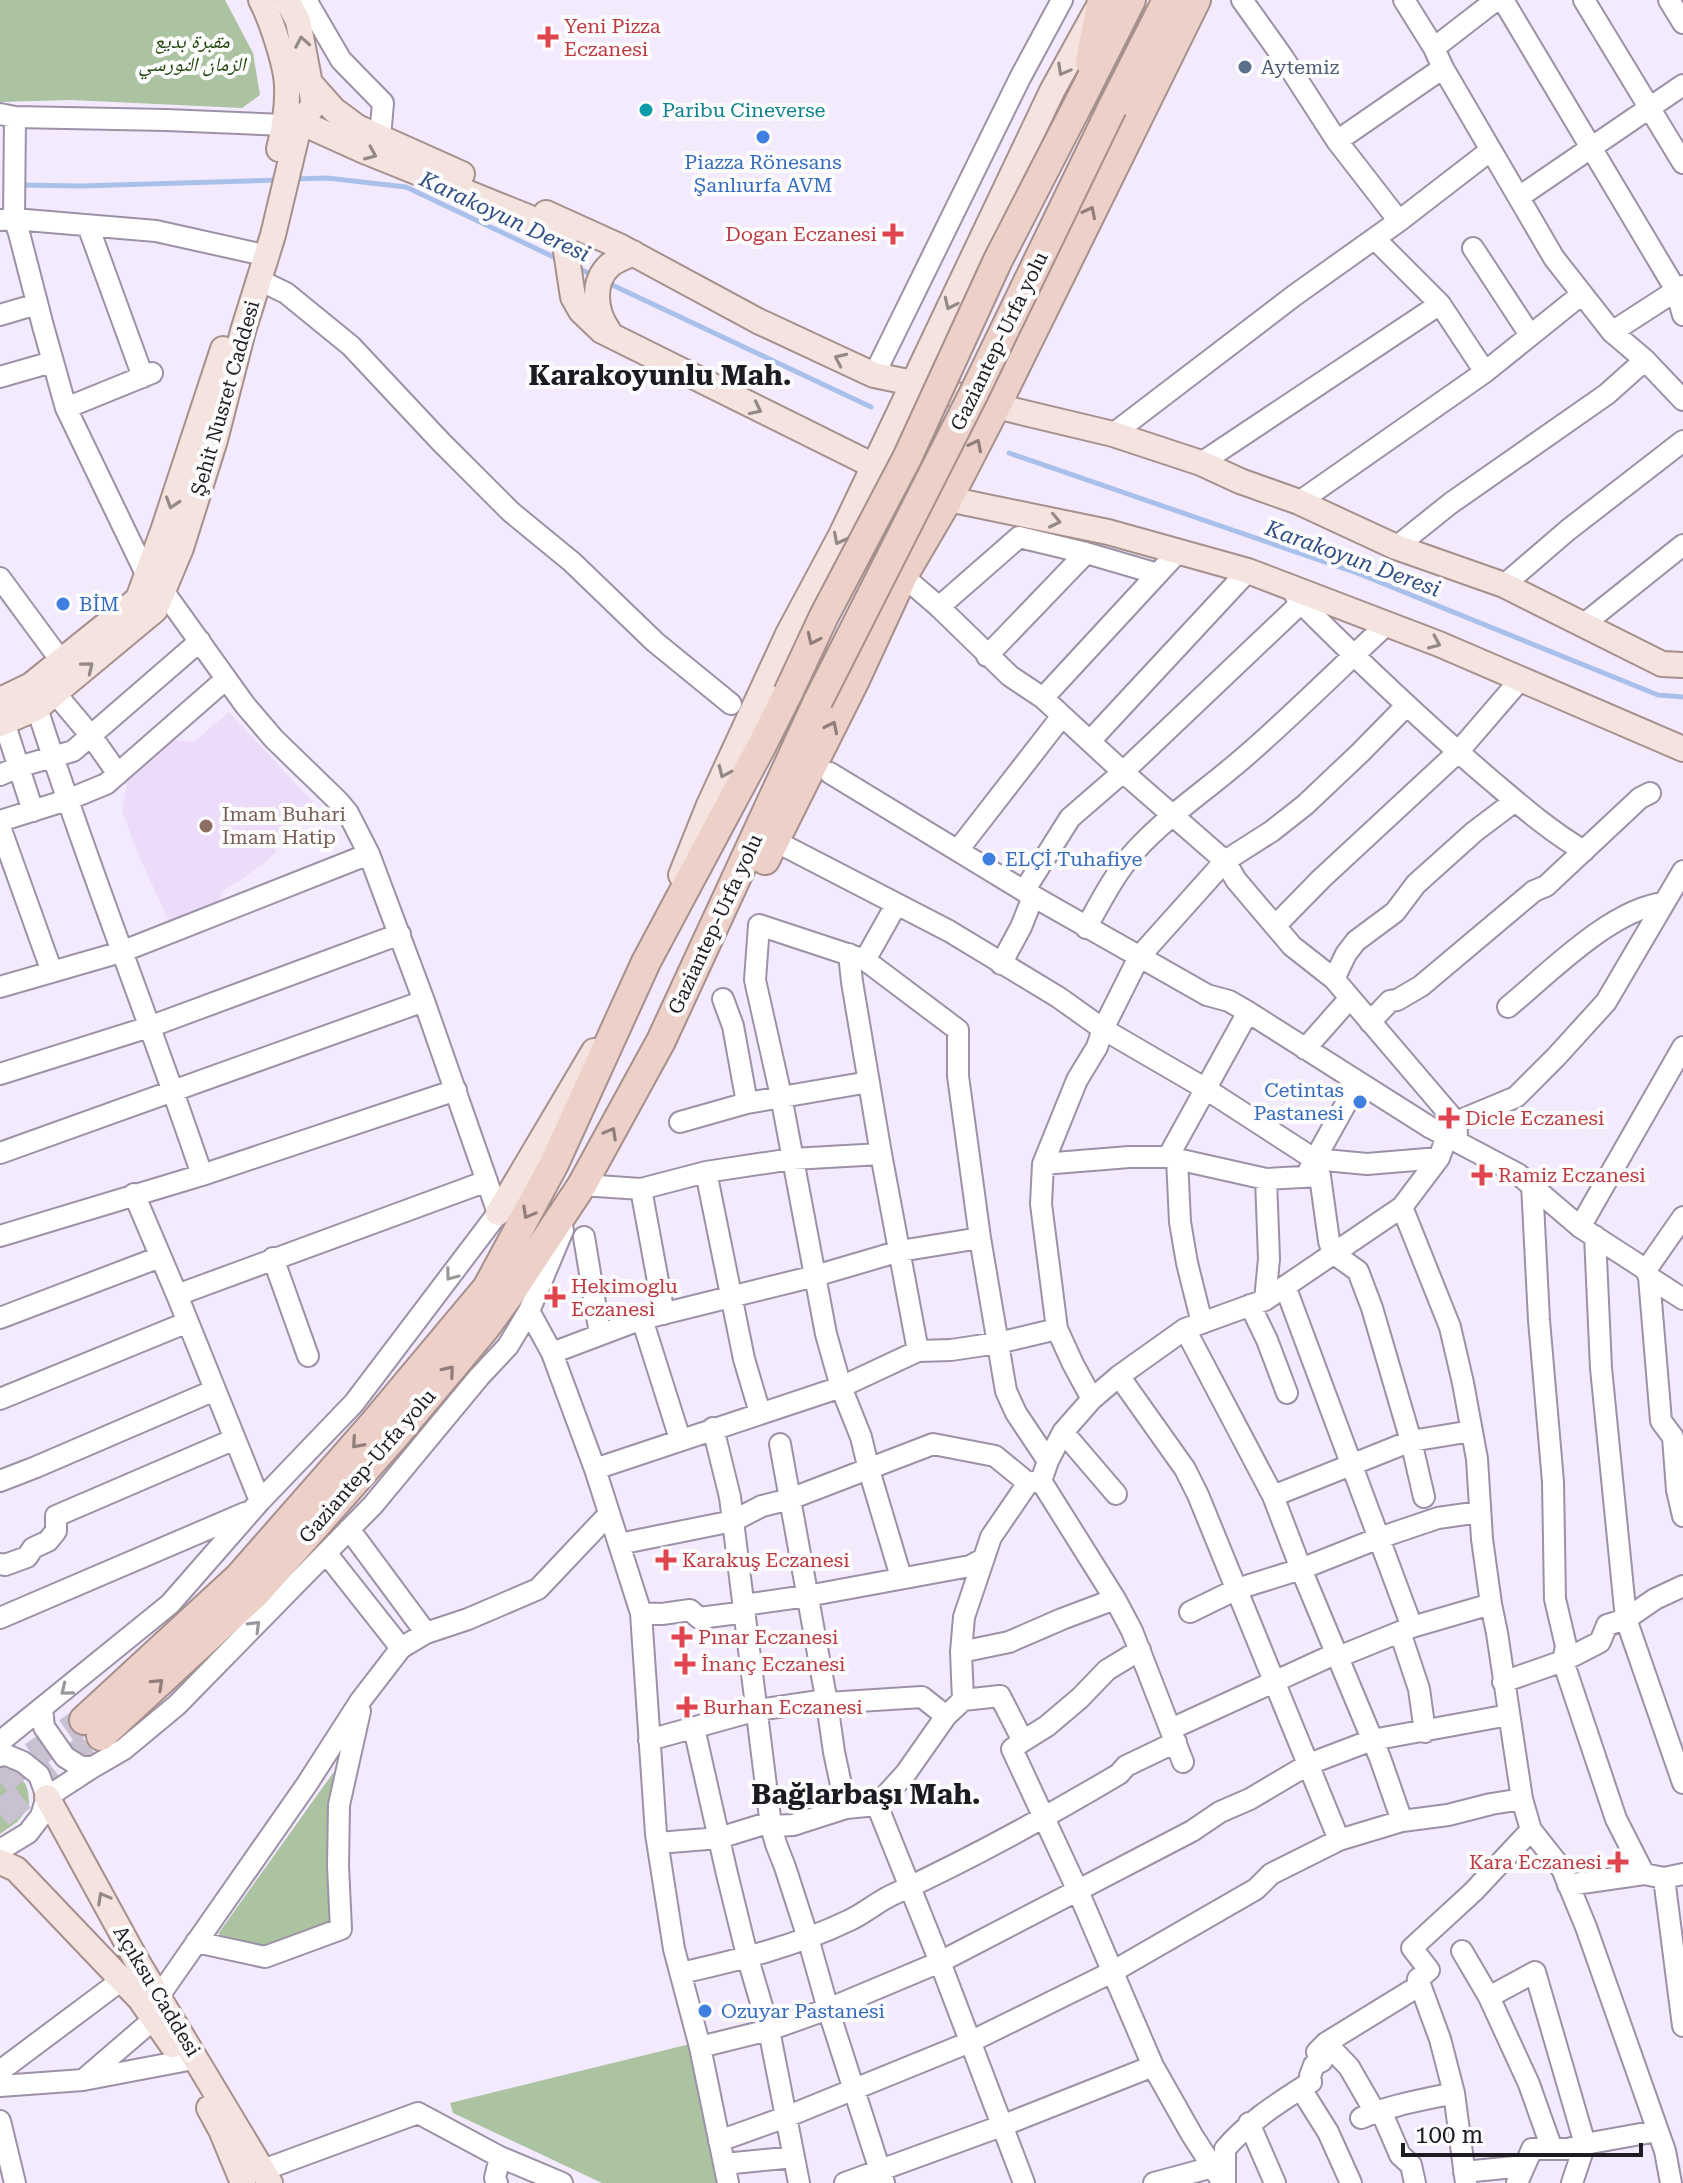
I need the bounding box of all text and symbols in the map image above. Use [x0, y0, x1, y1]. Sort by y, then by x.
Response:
place label: Yeni Pizza Eczanesi [564, 14, 661, 61]
marker: Yeni Pizza Eczanesi [539, 28, 557, 46]
park label: مقبرة بديع الزمان النورسي [139, 29, 248, 80]
one-way arrow [295, 36, 312, 49]
place label: Aytemiz [1261, 55, 1339, 79]
marker: Aytemiz [1236, 58, 1254, 76]
one-way arrow [1058, 62, 1073, 76]
place label: Paribu Cineverse [662, 98, 826, 122]
marker: Paribu Cineverse [637, 101, 655, 119]
marker: Piazza Rönesans Şanlıurfa AVM [754, 128, 772, 146]
one-way arrow [363, 145, 377, 161]
place label: Piazza Rönesans Şanlıurfa AVM [684, 150, 842, 197]
water label: Karakoyun Deresi [415, 166, 594, 267]
one-way arrow [1081, 206, 1096, 221]
place label: Dogan Eczanesi [725, 222, 877, 246]
marker: Dogan Eczanesi [884, 225, 902, 243]
street label: Gaziantep-Urfa yolu [945, 247, 1053, 434]
one-way arrow [944, 296, 960, 310]
street label: Şehit Nusret Caddesi [186, 298, 264, 498]
one-way arrow [833, 353, 848, 369]
district label: Karakoyunlu Mah. [529, 359, 791, 392]
one-way arrow [748, 399, 763, 414]
one-way arrow [966, 439, 981, 454]
one-way arrow [166, 496, 182, 510]
one-way arrow [1047, 512, 1061, 529]
water label: Karakoyun Deresi [1261, 515, 1444, 602]
one-way arrow [833, 530, 848, 545]
place label: BİM [79, 592, 119, 616]
marker: BİM [54, 595, 72, 613]
one-way arrow [807, 631, 823, 645]
one-way arrow [1427, 633, 1441, 650]
one-way arrow [79, 662, 94, 677]
one-way arrow [822, 720, 838, 735]
one-way arrow [718, 764, 734, 778]
place label: Imam Buhari Imam Hatip [222, 802, 346, 849]
marker: Imam Buhari Imam Hatip [197, 817, 215, 835]
street label: Gaziantep-Urfa yolu [663, 830, 768, 1018]
place label: ELÇİ Tuhafiye [1005, 847, 1142, 871]
marker: ELÇİ Tuhafiye [980, 850, 998, 868]
place label: Cetintas Pastanesi [1253, 1078, 1344, 1125]
marker: Cetintas Pastanesi [1351, 1093, 1369, 1111]
place label: Dicle Eczanesi [1465, 1106, 1604, 1130]
marker: Dicle Eczanesi [1440, 1109, 1458, 1127]
one-way arrow [601, 1127, 616, 1141]
place label: Ramiz Eczanesi [1498, 1163, 1646, 1187]
marker: Ramiz Eczanesi [1473, 1166, 1491, 1184]
one-way arrow [522, 1205, 537, 1219]
one-way arrow [447, 1267, 461, 1281]
place label: Hekimoglu Eczanesi [571, 1274, 678, 1321]
marker: Hekimoglu Eczanesi [546, 1288, 564, 1306]
one-way arrow [439, 1365, 454, 1380]
street label: Gaziantep-Urfa yolu [294, 1384, 441, 1548]
one-way arrow [352, 1434, 366, 1449]
place label: Karakuş Eczanesi [682, 1548, 850, 1572]
marker: Karakuş Eczanesi [657, 1551, 675, 1569]
one-way arrow [246, 1621, 260, 1635]
place label: Pınar Eczanesi [698, 1625, 838, 1649]
marker: Pınar Eczanesi [673, 1628, 691, 1646]
place label: İnanç Eczanesi [701, 1652, 845, 1676]
marker: İnanç Eczanesi [676, 1655, 694, 1673]
one-way arrow [149, 1678, 163, 1693]
one-way arrow [61, 1680, 75, 1695]
place label: Burhan Eczanesi [703, 1695, 863, 1719]
marker: Burhan Eczanesi [678, 1698, 696, 1716]
district label: Bağlarbaşı Mah. [751, 1778, 981, 1811]
place label: Kara Eczanesi [1469, 1850, 1602, 1874]
marker: Kara Eczanesi [1609, 1853, 1627, 1871]
one-way arrow [97, 1893, 113, 1907]
street label: Açıksu Caddesi [108, 1921, 206, 2061]
place label: Ozuyar Pastanesi [721, 1999, 885, 2023]
marker: Ozuyar Pastanesi [696, 2002, 714, 2020]
scale bar [1403, 2107, 1641, 2157]
text: 100 m [1415, 2121, 1483, 2149]

